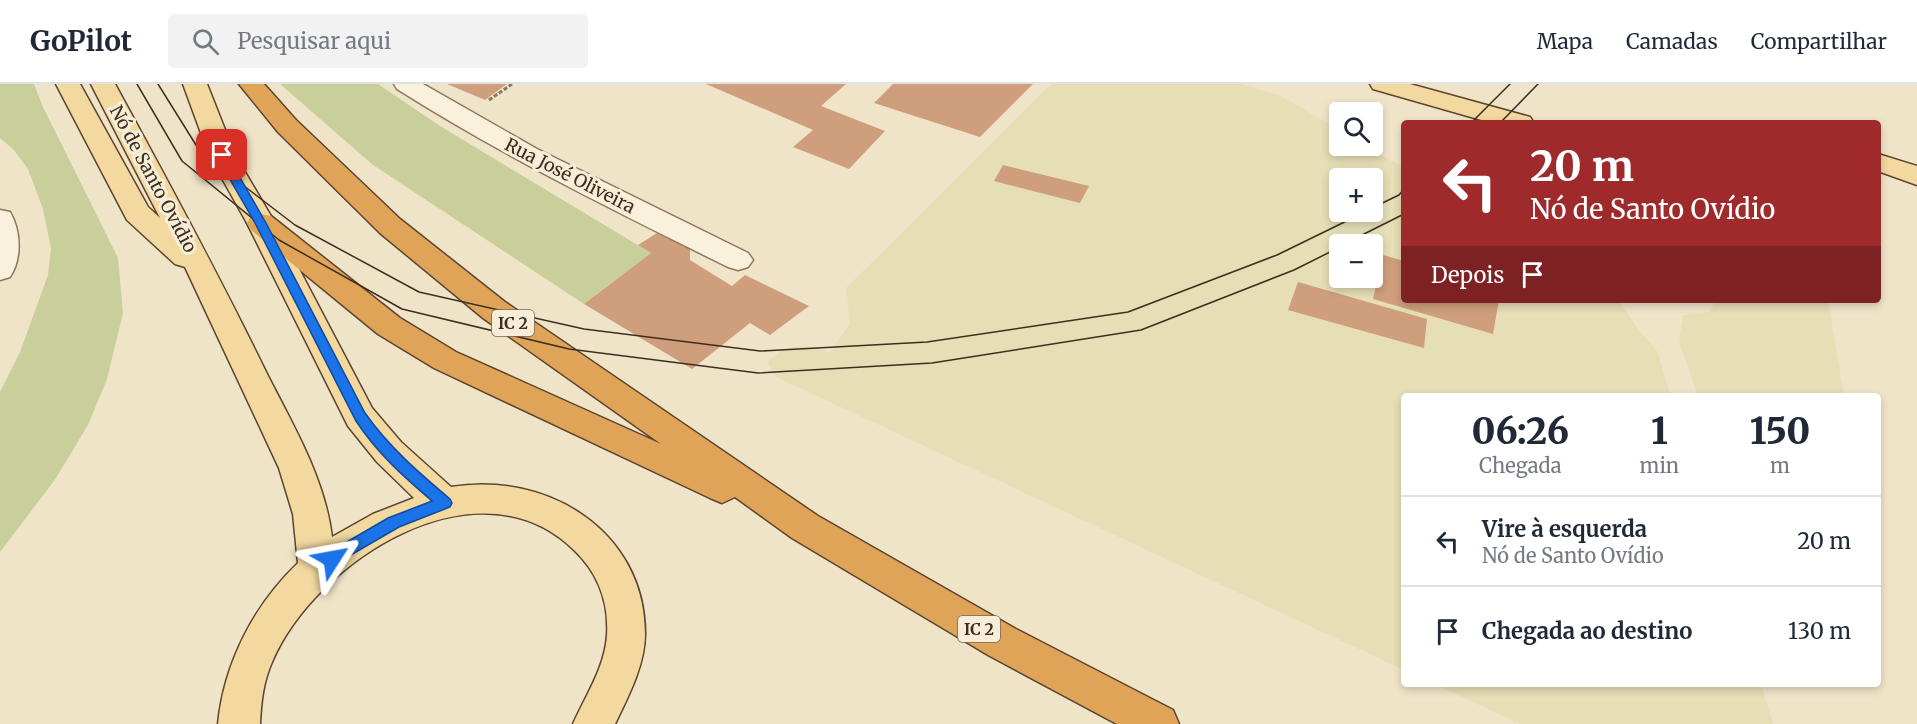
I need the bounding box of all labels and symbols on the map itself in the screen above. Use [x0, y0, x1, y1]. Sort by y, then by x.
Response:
street label: Nó de Santo Ovídio [105, 101, 202, 256]
pin [196, 129, 247, 180]
street label: Rua José Oliveira [501, 133, 640, 219]
road number: IC 2 [492, 310, 534, 336]
position arrow [300, 527, 364, 591]
road number: IC 2 [958, 616, 1000, 642]

